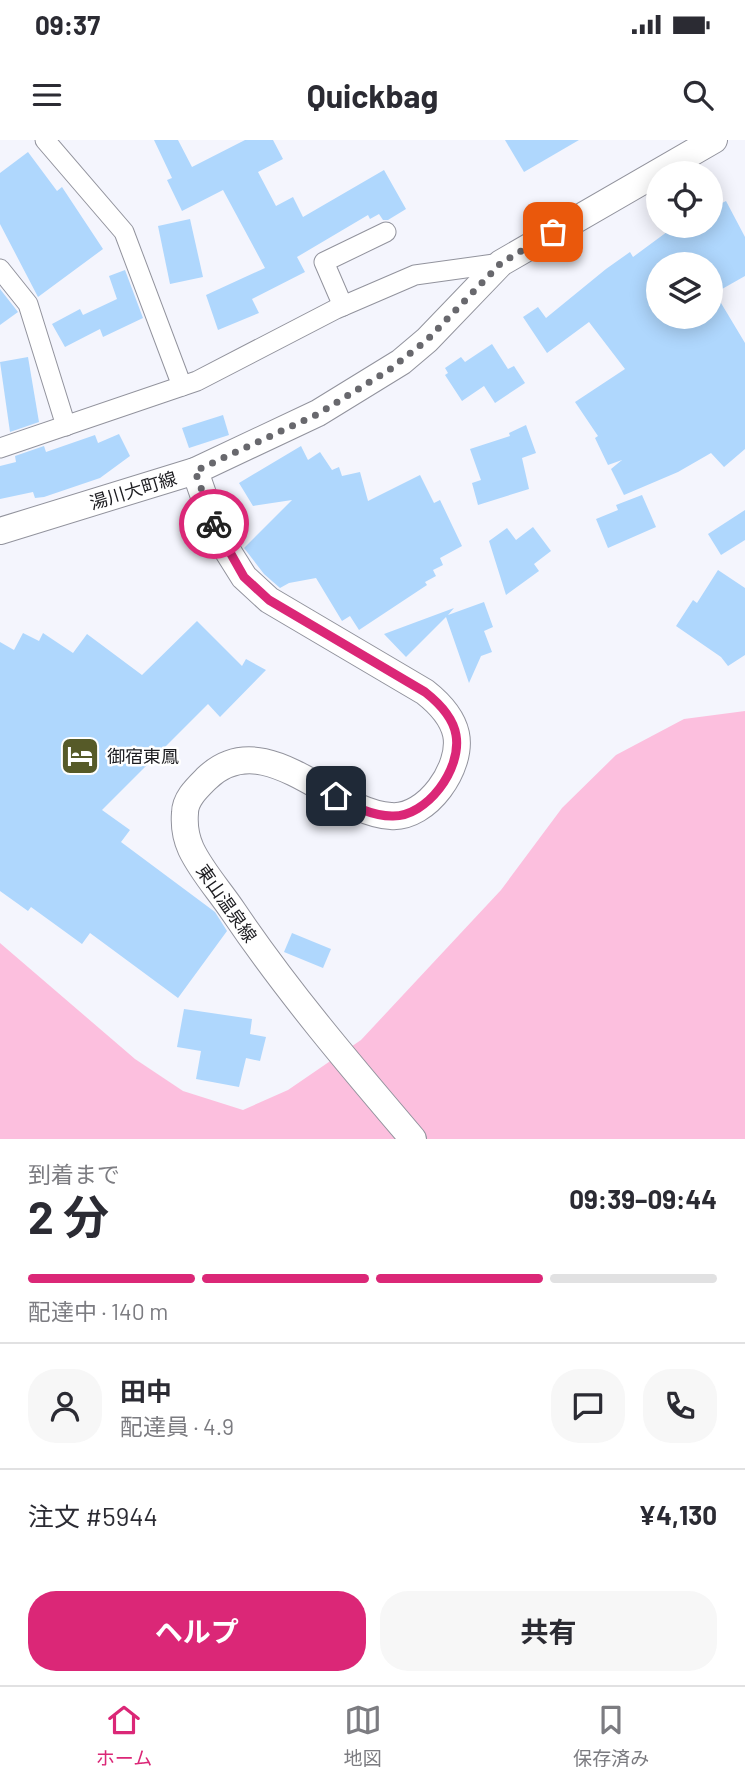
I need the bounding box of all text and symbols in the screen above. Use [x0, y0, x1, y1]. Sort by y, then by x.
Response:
text: 09:37 [35, 9, 100, 40]
icon: menu [28, 76, 66, 114]
text: Quickbag [307, 76, 438, 114]
icon: search [679, 76, 717, 114]
map controls [646, 161, 723, 329]
button: locate [646, 161, 723, 238]
pin [523, 202, 583, 262]
icon: bag [534, 213, 572, 251]
button: layers [646, 252, 723, 329]
street label: 湯川大町線 [87, 466, 179, 514]
courier [179, 489, 249, 559]
icon: bike [195, 505, 233, 543]
hotel icon: 御宿東鳳 [59, 735, 101, 777]
place label: 御宿東鳳 [107, 745, 179, 767]
pin [306, 766, 366, 826]
icon: home [317, 777, 355, 815]
street label: 東山温泉線 [192, 860, 262, 946]
text: 到着まで [28, 1160, 120, 1188]
text: 09:39–09:44 [569, 1183, 717, 1214]
text: 2 分 [28, 1188, 109, 1243]
text: 配達中 · 140 m [28, 1297, 168, 1325]
button: person [28, 1369, 102, 1443]
button: chat [551, 1369, 625, 1443]
button: phone [643, 1369, 717, 1443]
text: 田中 [120, 1375, 172, 1406]
text: 配達員 · 4.9 [120, 1412, 234, 1440]
text: ¥4,130 [638, 1499, 717, 1530]
text: 注文 #5944 [28, 1500, 158, 1531]
button: ヘルプ [28, 1591, 366, 1671]
button: 共有 [380, 1591, 717, 1671]
tab: ホーム [96, 1701, 152, 1770]
tab: 地図 [344, 1701, 382, 1770]
tab: 保存済み [573, 1701, 649, 1770]

